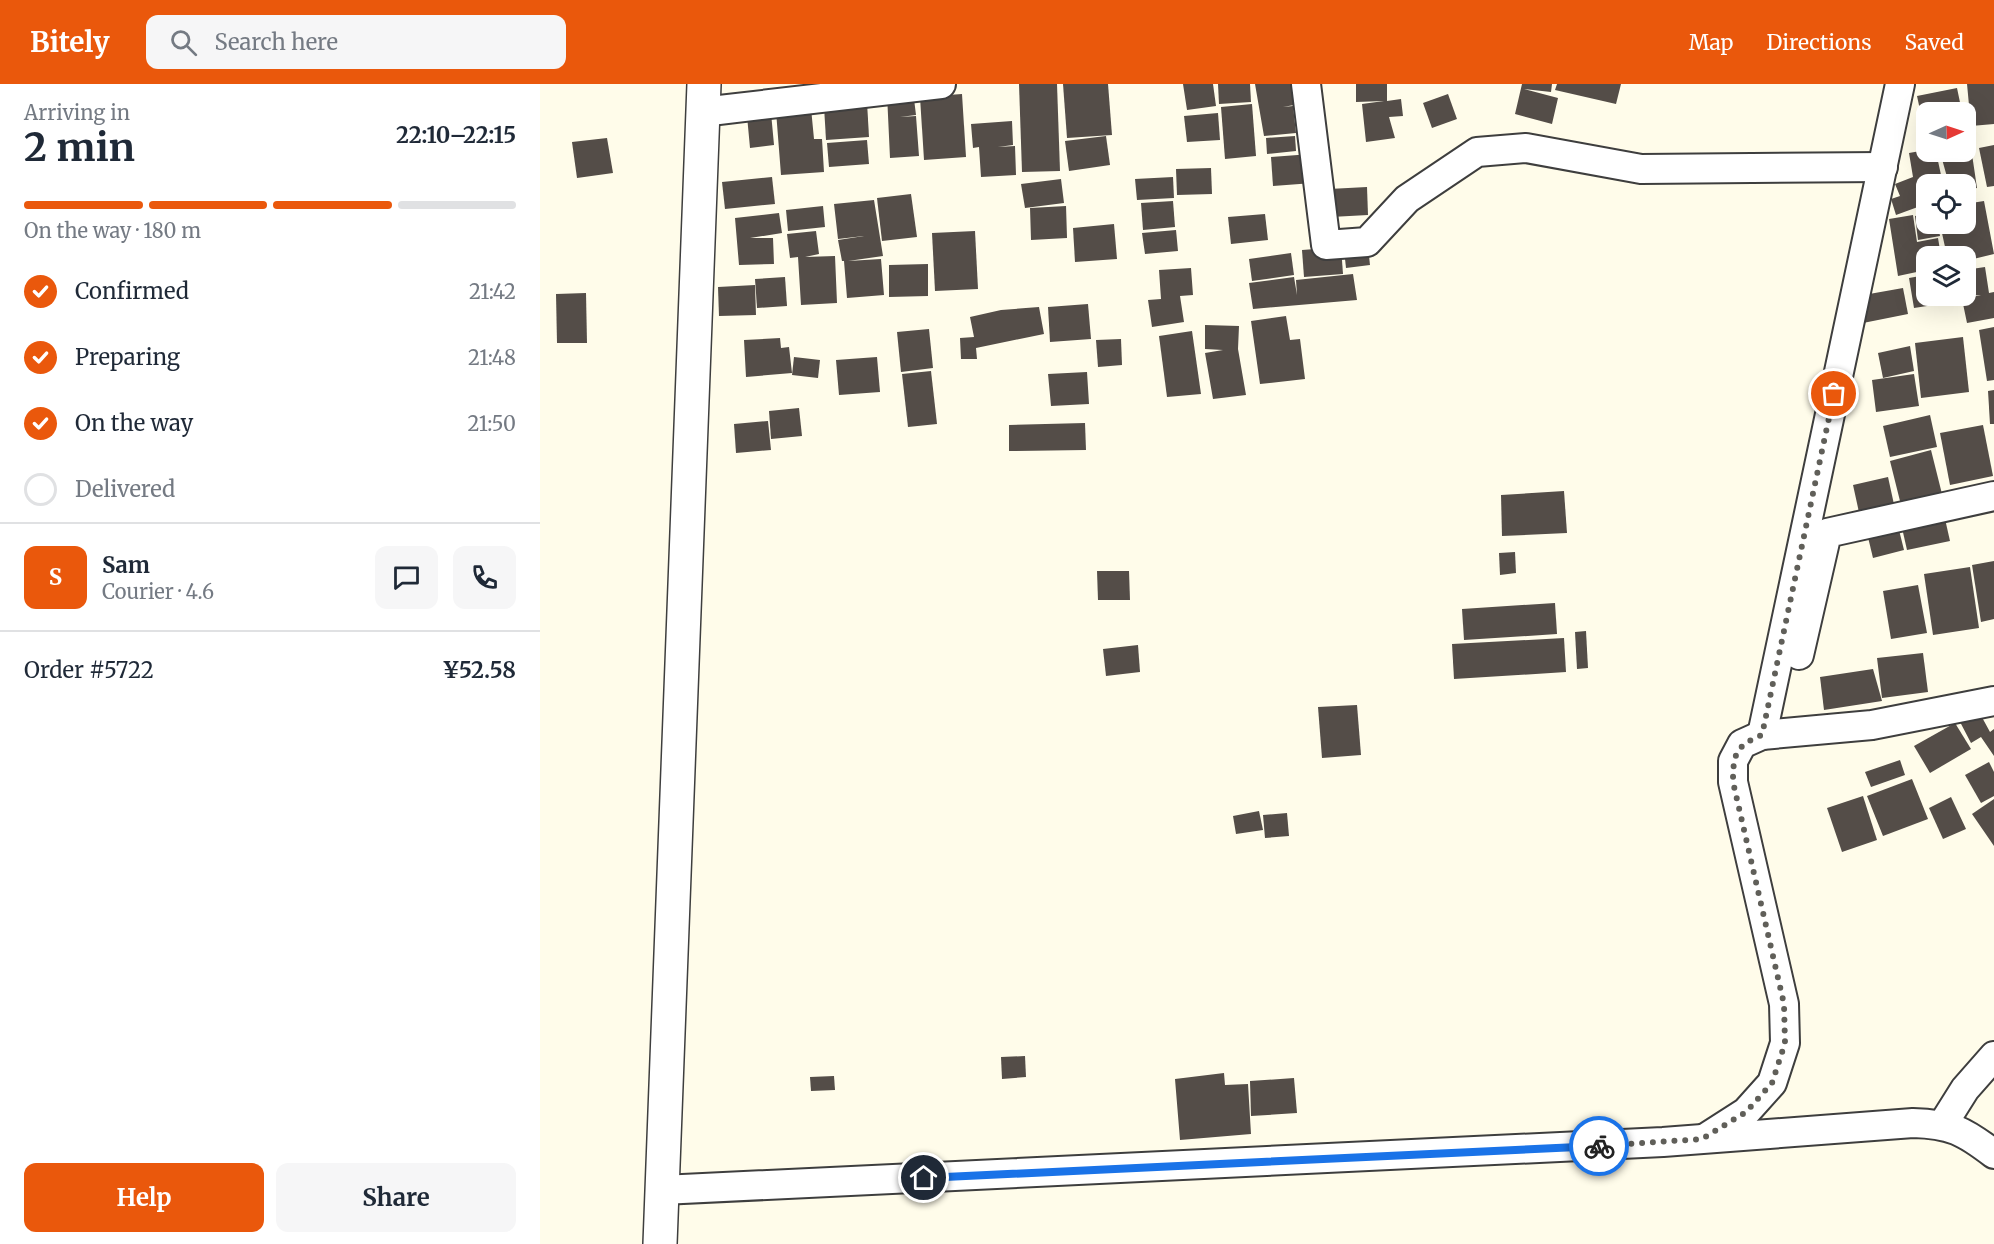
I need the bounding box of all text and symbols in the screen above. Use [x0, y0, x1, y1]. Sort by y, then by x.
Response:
search box [146, 15, 566, 69]
text: Bitely [30, 24, 110, 60]
icon: search [167, 26, 200, 59]
text: Search here [215, 28, 338, 56]
text: Map [1689, 29, 1733, 56]
text: Directions [1766, 29, 1871, 56]
text: Saved [1904, 29, 1964, 56]
text: Arriving in [24, 100, 130, 125]
north arrow [1916, 102, 1976, 162]
map controls [1916, 102, 1976, 306]
text: 22:10–22:15 [396, 121, 516, 149]
text: 2 min [24, 123, 135, 172]
button: locate [1916, 174, 1976, 234]
text: On the way · 180 m [24, 218, 201, 243]
button: layers [1916, 246, 1976, 306]
icon: check [24, 275, 57, 308]
text: Confirmed [75, 277, 189, 305]
text: 21:42 [469, 279, 516, 304]
icon: check [24, 341, 57, 374]
text: Preparing [75, 343, 180, 371]
text: 21:48 [468, 345, 516, 370]
pin [1808, 368, 1859, 419]
icon: bag [1817, 377, 1850, 410]
icon: check [24, 407, 57, 440]
text: On the way [75, 409, 193, 437]
text: 21:50 [468, 411, 516, 436]
text: Delivered [75, 475, 175, 503]
button: chat [375, 546, 438, 609]
button: phone [453, 546, 516, 609]
text: Sam [102, 551, 150, 579]
text: S [49, 563, 62, 591]
text: Courier · 4.6 [102, 579, 214, 604]
text: Order #5722 [24, 656, 154, 684]
text: ¥52.58 [442, 656, 516, 684]
courier [1569, 1116, 1629, 1176]
icon: bike [1583, 1130, 1616, 1163]
pin [898, 1152, 949, 1203]
icon: home [907, 1161, 940, 1194]
button: Help [24, 1163, 264, 1232]
button: Share [276, 1163, 516, 1232]

